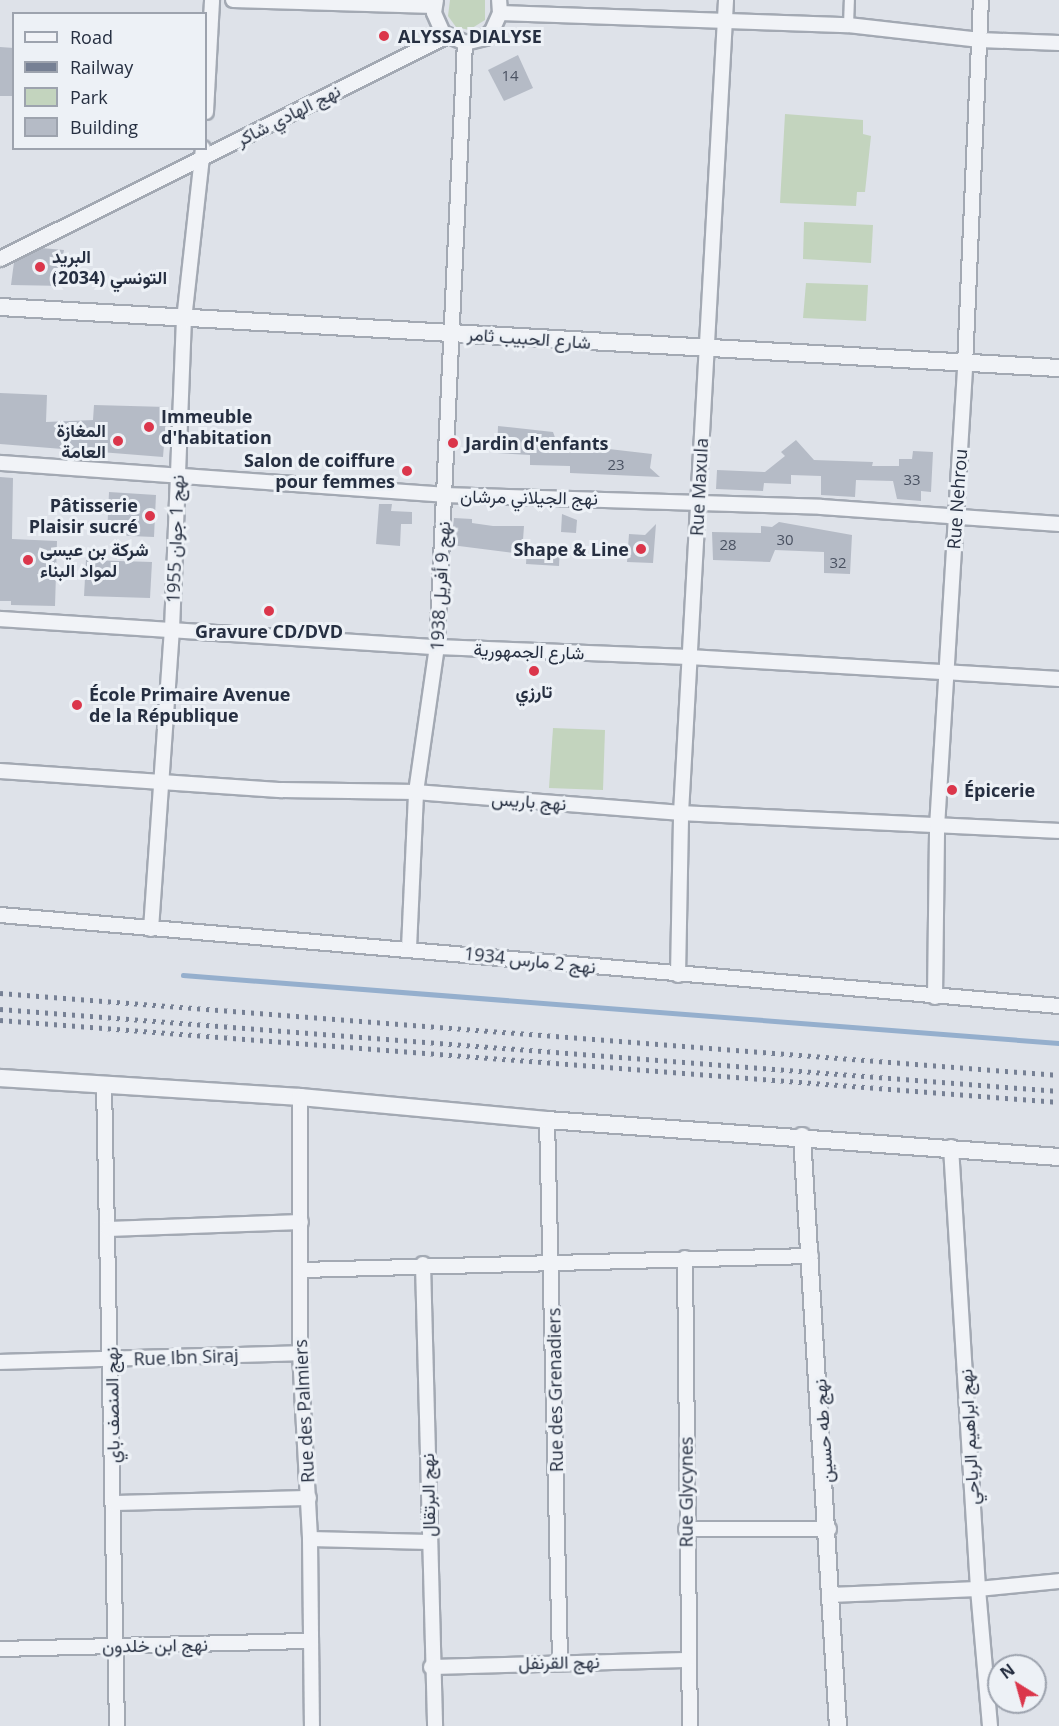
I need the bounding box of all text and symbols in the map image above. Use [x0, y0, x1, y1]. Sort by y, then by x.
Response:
legend [12, 12, 207, 150]
text: Road [70, 25, 113, 49]
place label: ALYSSA DIALYSE [398, 25, 542, 47]
marker: ALYSSA DIALYSE [375, 27, 393, 45]
text: Railway [70, 55, 133, 79]
house number: 14 [501, 67, 519, 85]
street label: نهج الهادي شاكر [232, 79, 344, 151]
text: Park [70, 85, 108, 109]
text: Building [70, 115, 138, 139]
place label: البريد التونسي (2034) [52, 246, 167, 288]
marker: البريد التونسي (2034) [33, 260, 47, 274]
street label: شارع الحبيب ثامر [466, 323, 592, 353]
place label: Immeuble d'habitation [161, 406, 272, 448]
place label: المغازة العامة [56, 420, 106, 462]
marker: Immeuble d'habitation [142, 420, 156, 434]
place label: Jardin d'enfants [465, 432, 608, 454]
marker: المغازة العامة [111, 434, 125, 448]
marker: Jardin d'enfants [446, 436, 460, 450]
street label: Rue Maxula [686, 437, 712, 537]
street label: Rue Nehrou [943, 448, 971, 550]
place label: Salon de coiffure pour femmes [244, 450, 395, 492]
house number: 23 [607, 456, 625, 474]
marker: Salon de coiffure pour femmes [400, 464, 414, 478]
house number: 33 [903, 471, 921, 489]
street label: نهج 1 جوان 1955 [162, 474, 188, 604]
street label: نهج الجيلاني مرشان [460, 485, 598, 509]
place label: Pâtisserie Plaisir sucré [29, 495, 138, 538]
marker: Pâtisserie Plaisir sucré [143, 509, 157, 523]
street label: نهج 9 أفريل 1938 [426, 521, 454, 651]
house number: 30 [776, 531, 794, 549]
house number: 28 [719, 536, 737, 554]
place label: Shape & Line [513, 538, 629, 560]
place label: شركة بن عيسى لمواد البناء [40, 539, 149, 582]
marker: Shape & Line [634, 542, 648, 556]
marker: شركة بن عيسى لمواد البناء [21, 553, 35, 567]
house number: 32 [829, 554, 847, 572]
marker: Gravure CD/DVD [262, 604, 276, 618]
place label: Gravure CD/DVD [195, 620, 343, 642]
street label: شارع الجمهورية [473, 638, 585, 664]
marker: تارزي [527, 664, 541, 678]
place label: تارزي [516, 680, 552, 702]
place label: École Primaire Avenue de la République [89, 684, 290, 726]
marker: École Primaire Avenue de la République [70, 698, 84, 712]
place label: Épicerie [964, 779, 1035, 801]
marker: Épicerie [945, 783, 959, 797]
street label: نهج باريس [491, 788, 567, 814]
street label: نهج 2 مارس 1934 [463, 942, 597, 978]
street label: Rue des Grenadiers [543, 1308, 567, 1472]
street label: Rue des Palmiers [289, 1339, 319, 1483]
street label: Rue Ibn Siraj [133, 1344, 239, 1370]
street label: نهج المنصف باي [100, 1347, 124, 1463]
street label: نهج ابراهيم الرياحي [955, 1369, 983, 1505]
street label: نهج طه حسين [809, 1378, 837, 1484]
street label: Rue Glycynes [675, 1437, 697, 1547]
street label: نهج البرتقال [416, 1453, 440, 1537]
street label: نهج ابن خلدون [102, 1633, 208, 1657]
street label: نهج القرنفل [518, 1650, 600, 1674]
north arrow [987, 1654, 1047, 1714]
text: N [996, 1659, 1019, 1684]

